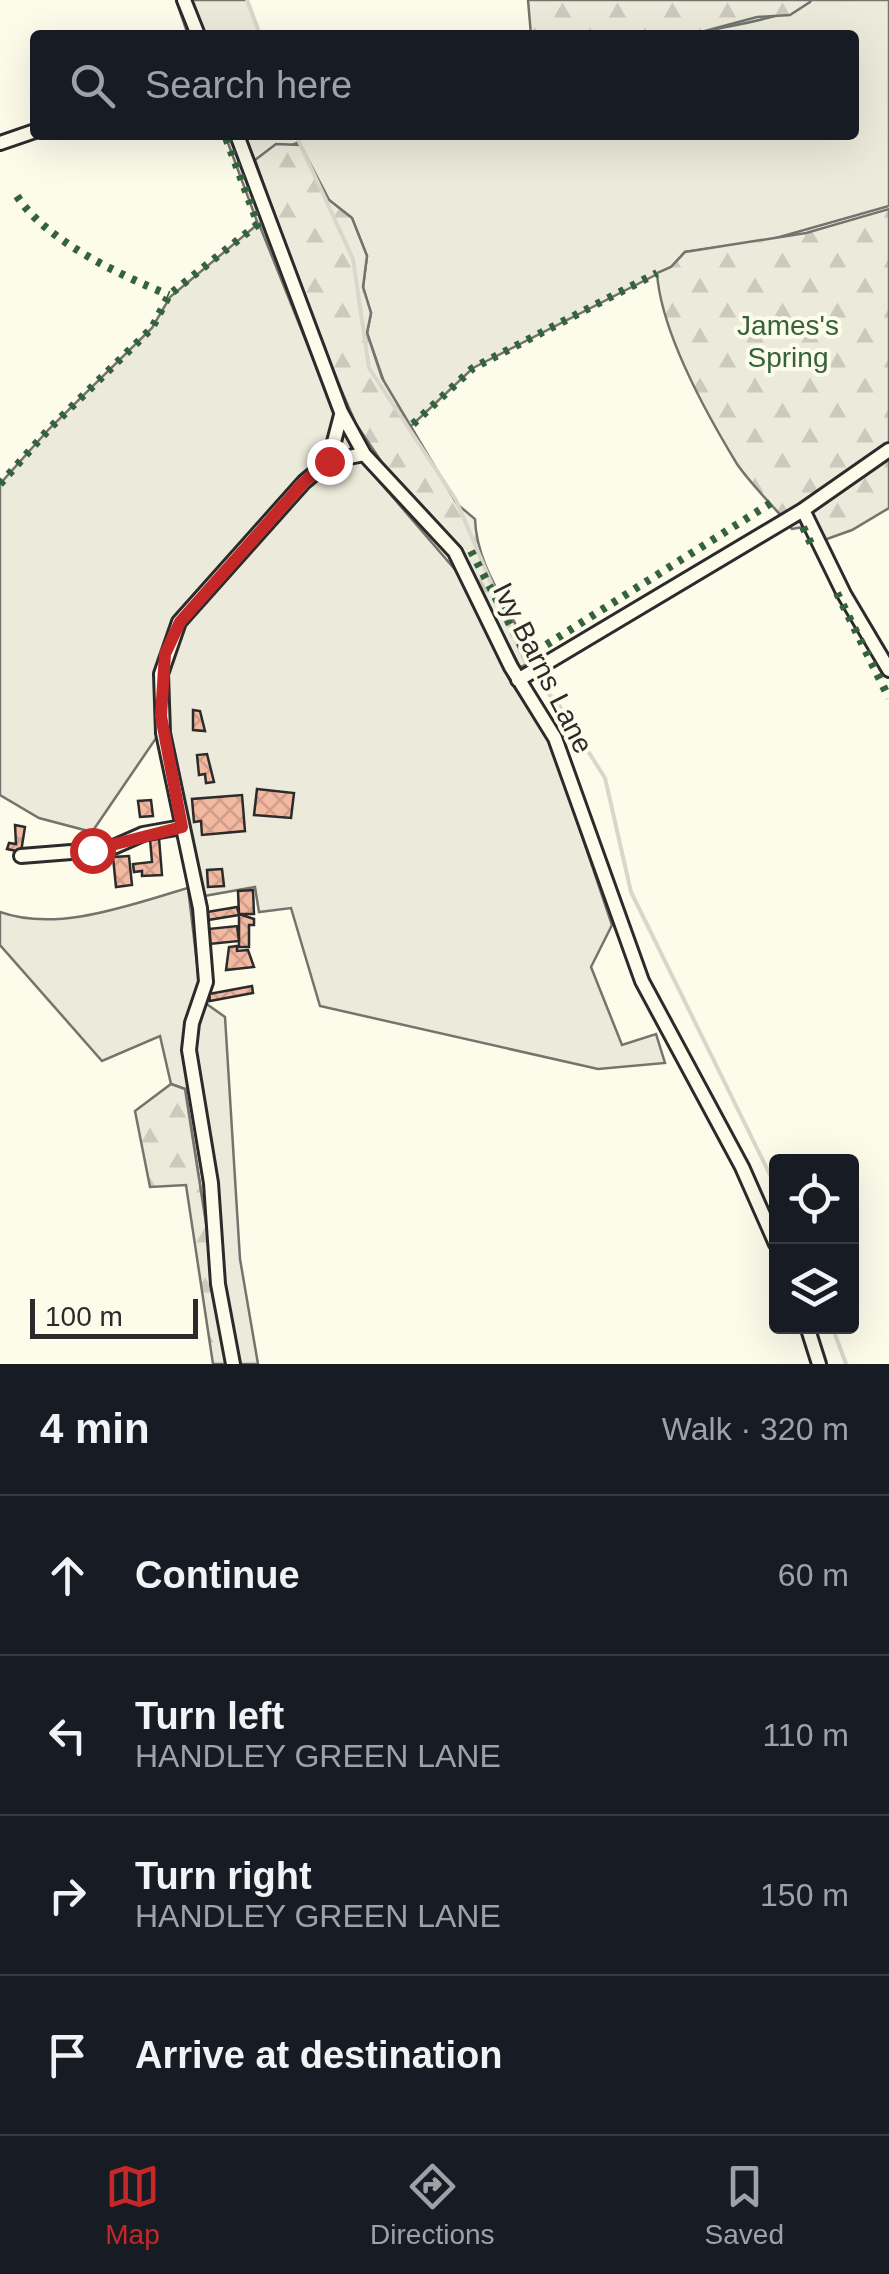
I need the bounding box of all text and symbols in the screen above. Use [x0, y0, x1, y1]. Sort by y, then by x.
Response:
search box [30, 30, 859, 140]
icon: search [65, 58, 120, 113]
text: Search here [145, 64, 352, 106]
park label: James's Spring [737, 310, 839, 373]
route end [307, 439, 353, 485]
street label: Ivy Barns Lane [487, 578, 599, 758]
route start [70, 828, 116, 874]
map controls [769, 1154, 859, 1334]
button: locate [769, 1154, 859, 1244]
button: layers [769, 1244, 859, 1334]
scale bar [30, 1294, 198, 1338]
text: 100 m [45, 1301, 123, 1332]
text: 4 min [40, 1405, 150, 1452]
text: Walk · 320 m [662, 1411, 849, 1447]
icon: ahead [40, 1548, 95, 1603]
text: Continue [135, 1554, 300, 1596]
text: 60 m [778, 1557, 849, 1593]
text: Turn left [135, 1695, 284, 1737]
icon: left [40, 1708, 95, 1763]
text: 110 m [762, 1717, 849, 1753]
text: HANDLEY GREEN LANE [135, 1738, 501, 1774]
text: Turn right [135, 1855, 312, 1897]
icon: right [40, 1868, 95, 1923]
text: 150 m [760, 1877, 849, 1913]
text: HANDLEY GREEN LANE [135, 1898, 501, 1934]
icon: arrive [40, 2028, 95, 2083]
text: Arrive at destination [135, 2034, 502, 2076]
tab: Map [105, 2159, 160, 2251]
tab: Directions [370, 2159, 495, 2251]
tab: Saved [705, 2159, 784, 2251]

